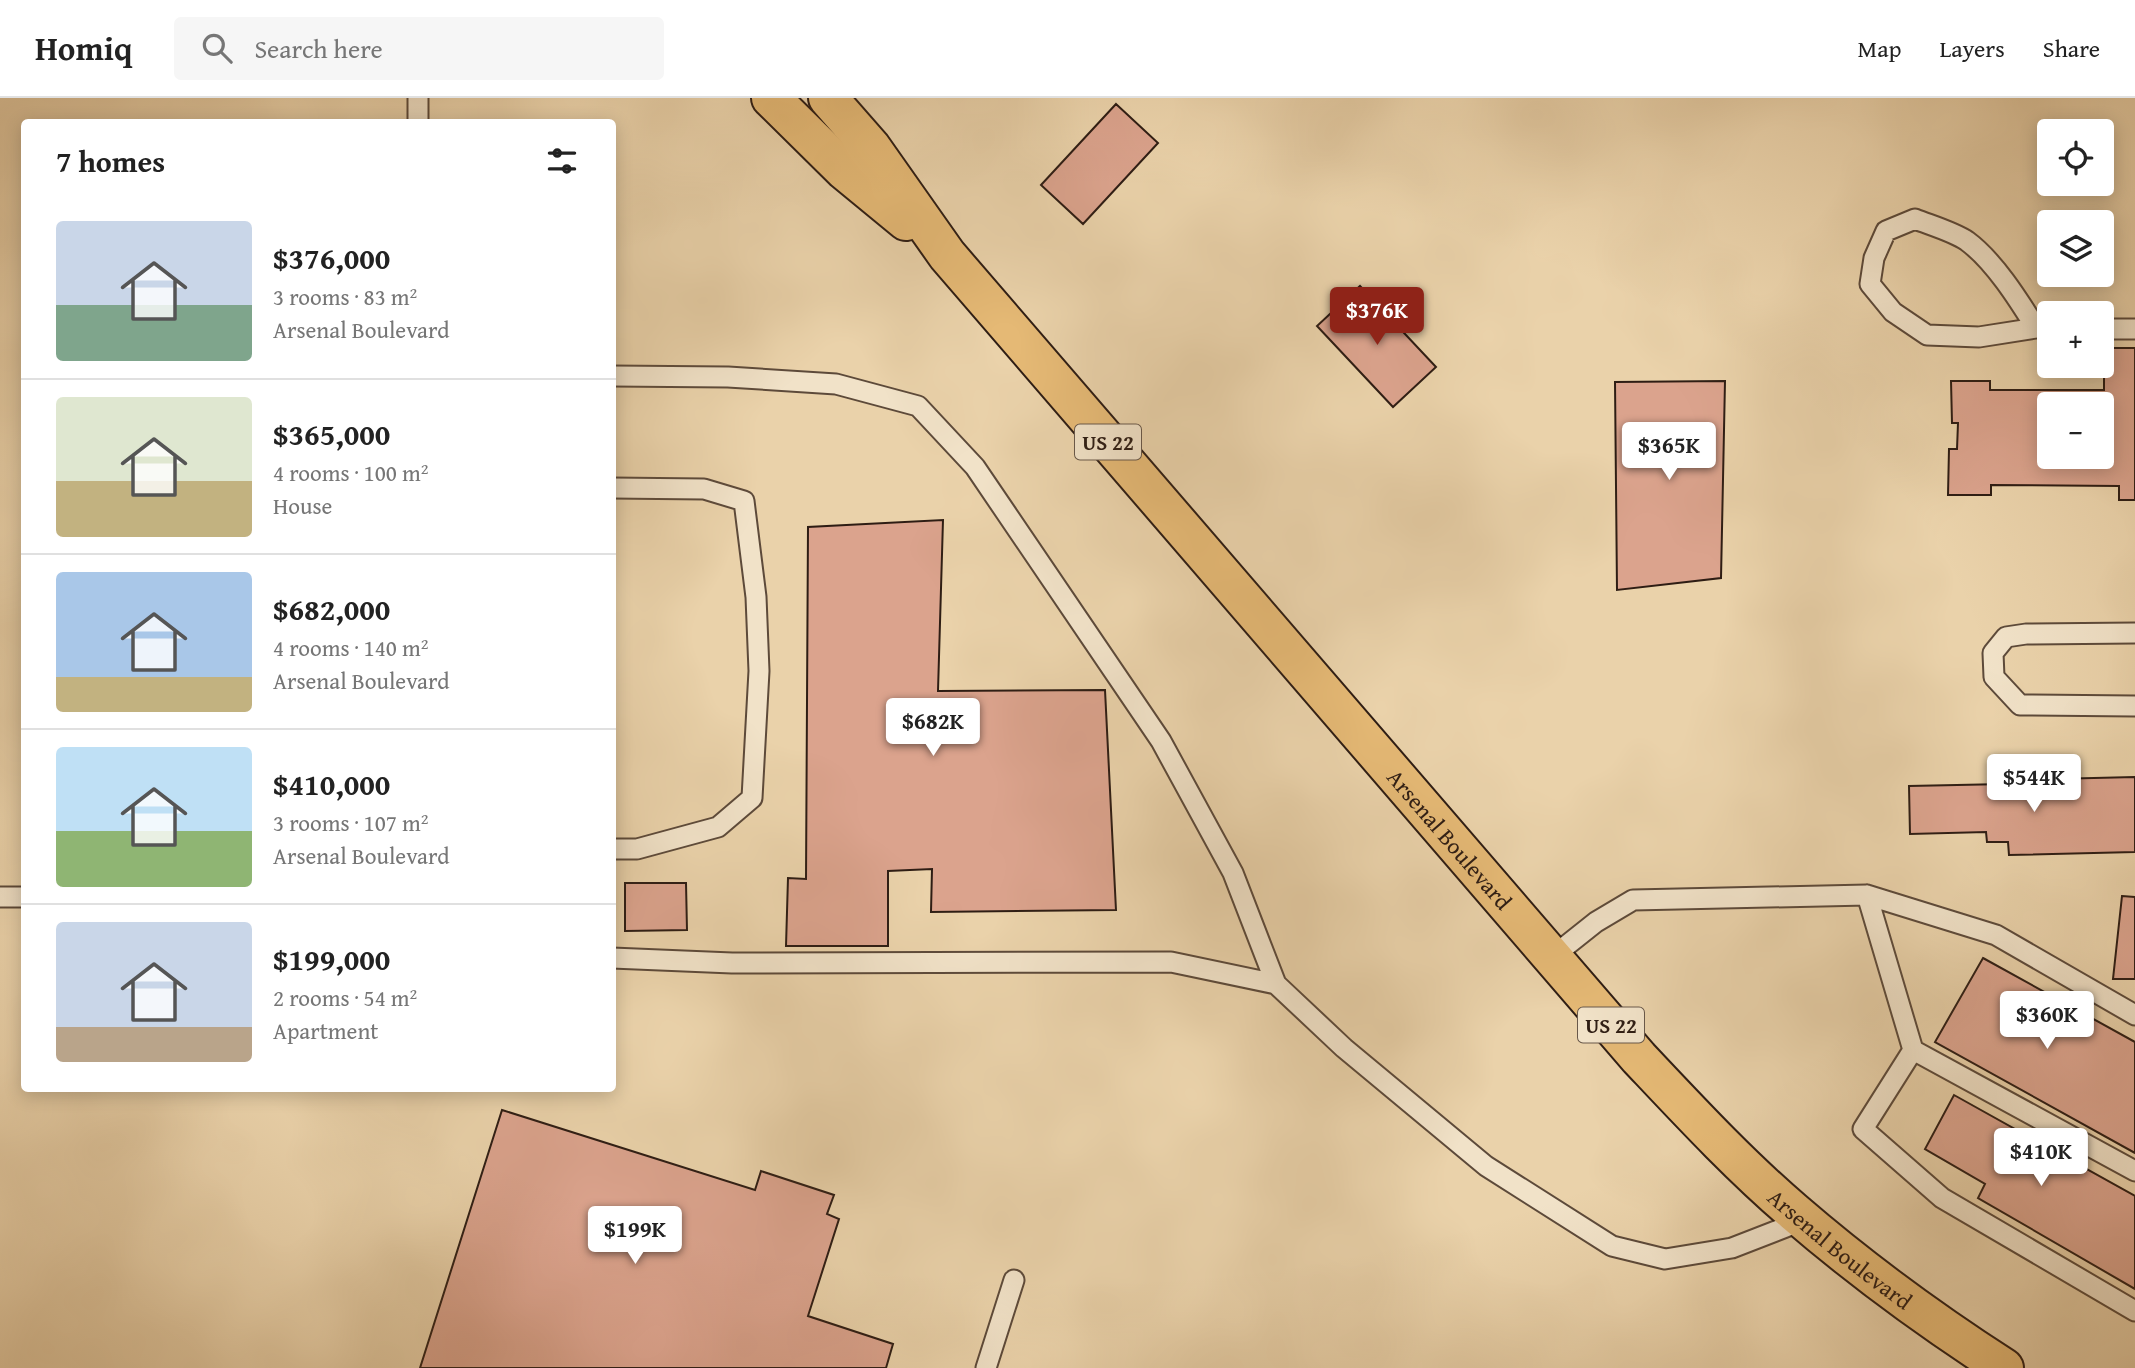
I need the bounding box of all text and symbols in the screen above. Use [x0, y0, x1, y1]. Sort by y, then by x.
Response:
search box [174, 17, 664, 80]
text: Homiq [35, 24, 132, 72]
icon: search [198, 29, 236, 67]
text: Search here [254, 29, 383, 68]
text: Map [1858, 31, 1901, 66]
text: Layers [1939, 31, 2005, 66]
text: Share [2043, 31, 2100, 66]
map controls [2037, 119, 2114, 469]
button: locate [2037, 119, 2114, 196]
text: 7 homes [56, 139, 165, 183]
icon: filters [543, 142, 581, 180]
button: layers [2037, 210, 2114, 287]
text: $376,000 [273, 236, 390, 280]
icon: home [112, 249, 196, 333]
text: 3 rooms · 83 m² [273, 280, 417, 313]
pin: $376K [1328, 288, 1426, 347]
text: $376K [1346, 293, 1408, 326]
button: + [2037, 301, 2114, 378]
text: Arsenal Boulevard [273, 313, 450, 346]
button: − [2037, 392, 2114, 469]
text: $365,000 [273, 412, 390, 456]
pin: $365K [1620, 422, 1718, 482]
road number: US 22 [1075, 424, 1141, 460]
icon: home [112, 425, 196, 509]
text: $365K [1638, 428, 1700, 461]
text: 4 rooms · 100 m² [273, 456, 428, 489]
text: House [273, 489, 332, 522]
text: $682,000 [273, 587, 390, 631]
icon: home [112, 600, 196, 684]
text: 4 rooms · 140 m² [273, 631, 428, 664]
text: Arsenal Boulevard [273, 664, 450, 697]
pin: $682K [884, 698, 982, 758]
text: $682K [902, 704, 964, 737]
pin: $544K [1985, 754, 2083, 814]
text: $544K [2003, 760, 2065, 793]
street label: Arsenal Boulevard [1380, 761, 1521, 917]
text: $410,000 [273, 762, 390, 806]
icon: home [112, 775, 196, 859]
text: 3 rooms · 107 m² [273, 806, 428, 839]
text: Arsenal Boulevard [273, 839, 450, 872]
text: $199,000 [273, 937, 390, 981]
icon: home [112, 950, 196, 1034]
text: 2 rooms · 54 m² [273, 981, 417, 1014]
pin: $360K [1998, 992, 2096, 1051]
text: $360K [2016, 997, 2078, 1030]
road number: US 22 [1578, 1007, 1644, 1042]
text: Apartment [273, 1014, 378, 1047]
pin: $410K [1992, 1128, 2090, 1188]
text: $410K [2010, 1134, 2072, 1167]
street label: Arsenal Boulevard [1761, 1180, 1920, 1317]
pin: $199K [586, 1206, 684, 1266]
text: $199K [604, 1212, 666, 1245]

